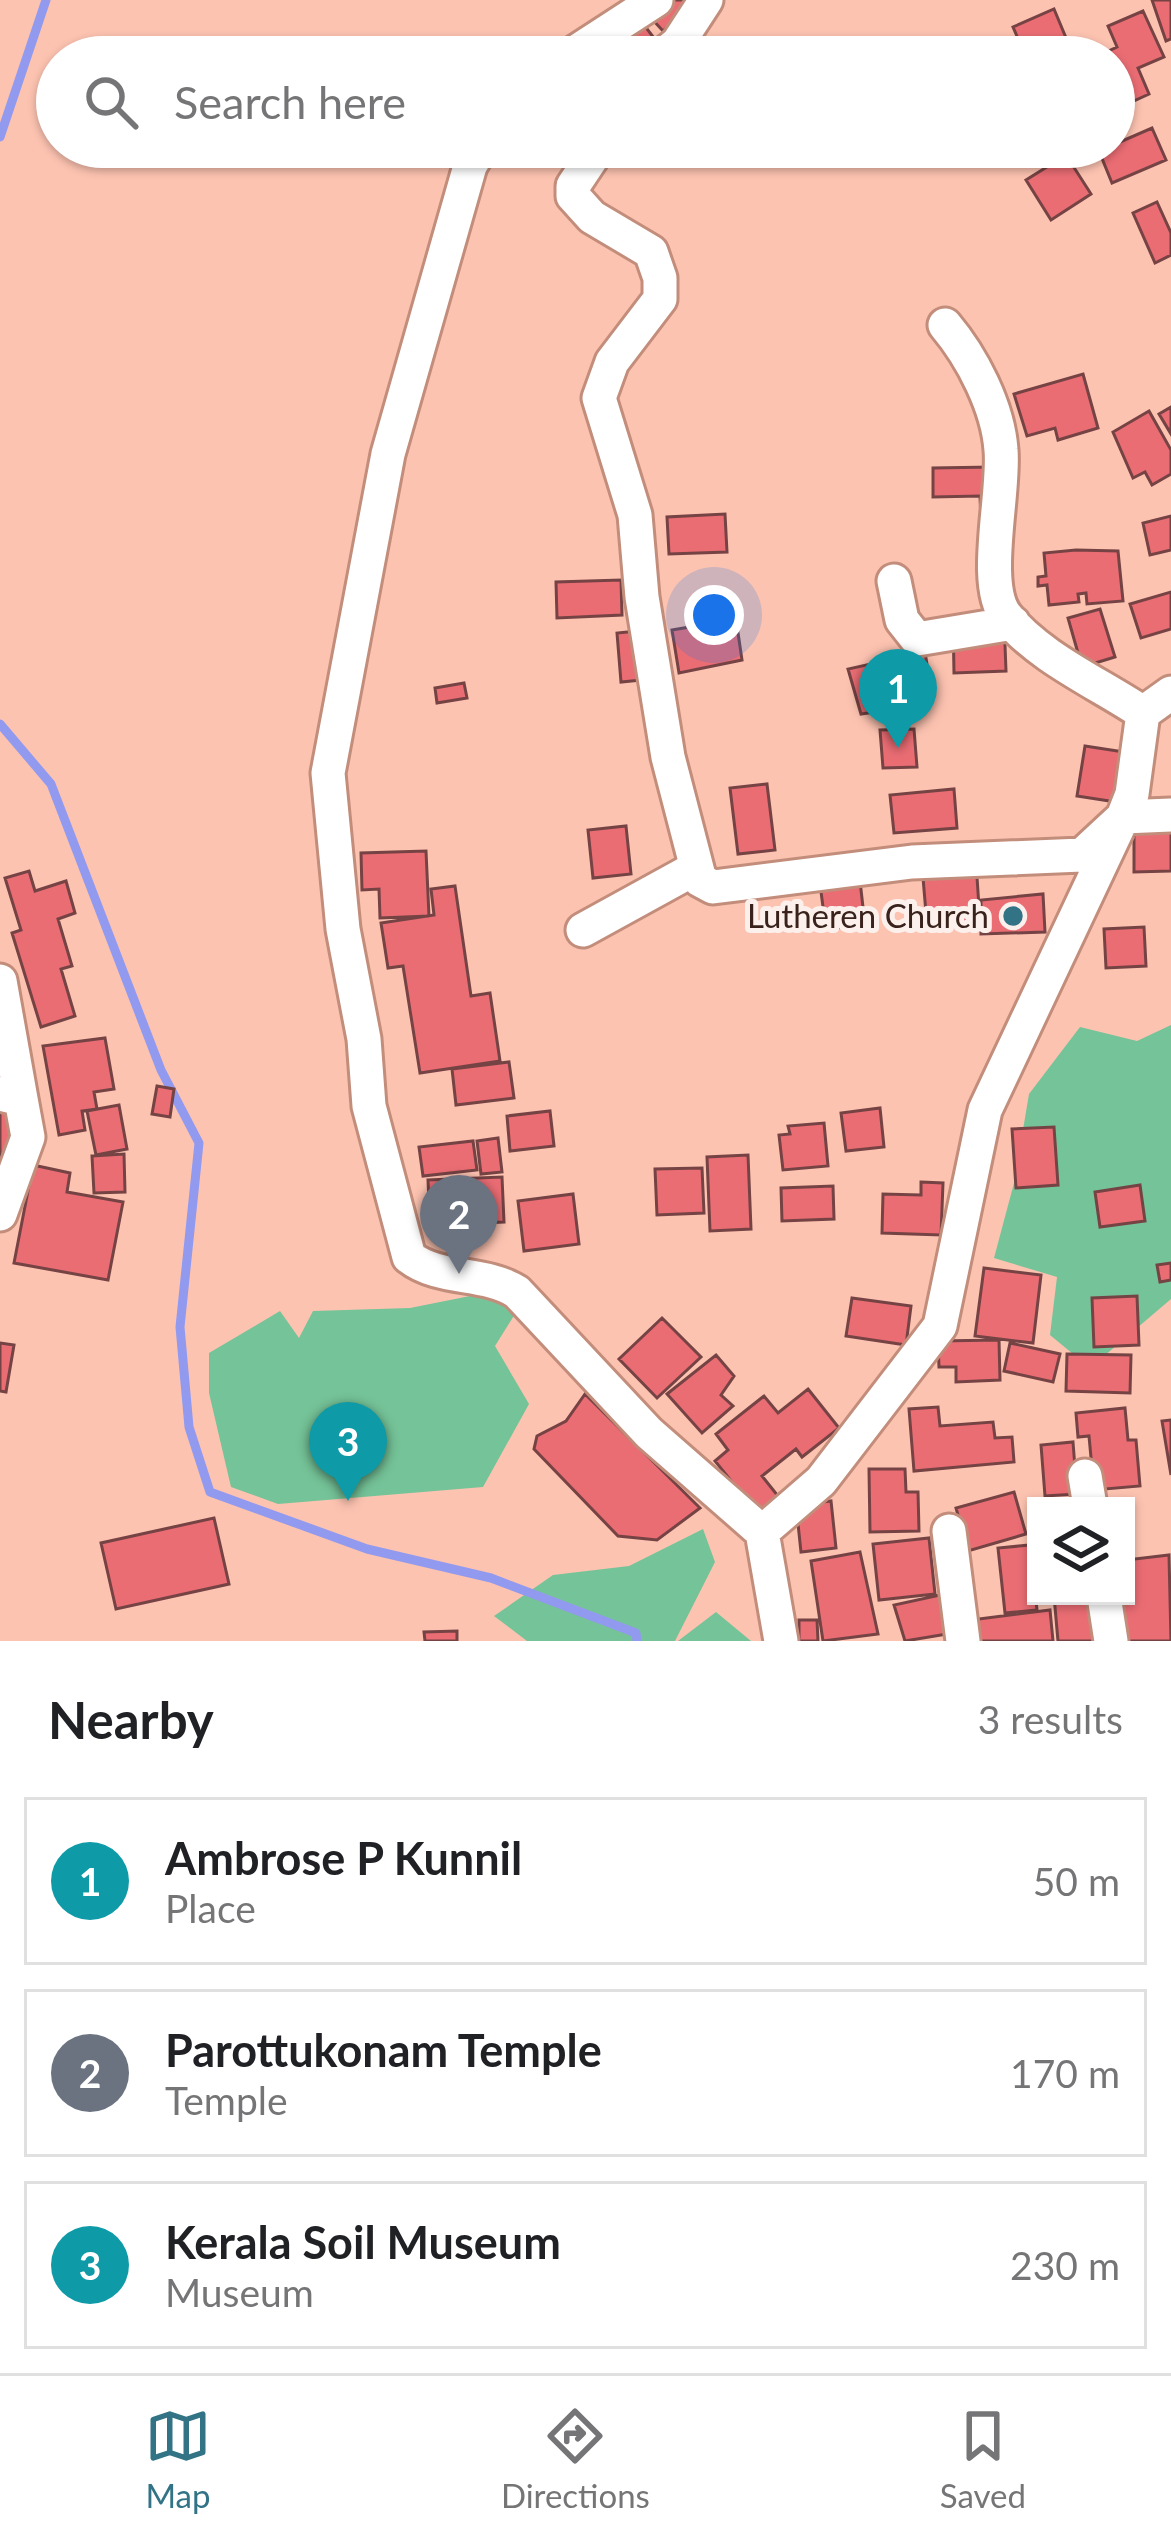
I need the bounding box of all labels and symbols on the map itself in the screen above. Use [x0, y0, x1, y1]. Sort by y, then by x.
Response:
your location [684, 585, 744, 645]
pin: 1 [859, 649, 937, 748]
place label: Lutheren Church [747, 895, 989, 935]
marker: Lutheren Church [1000, 903, 1026, 929]
pin: 2 [420, 1175, 498, 1274]
pin: 3 [309, 1402, 387, 1501]

